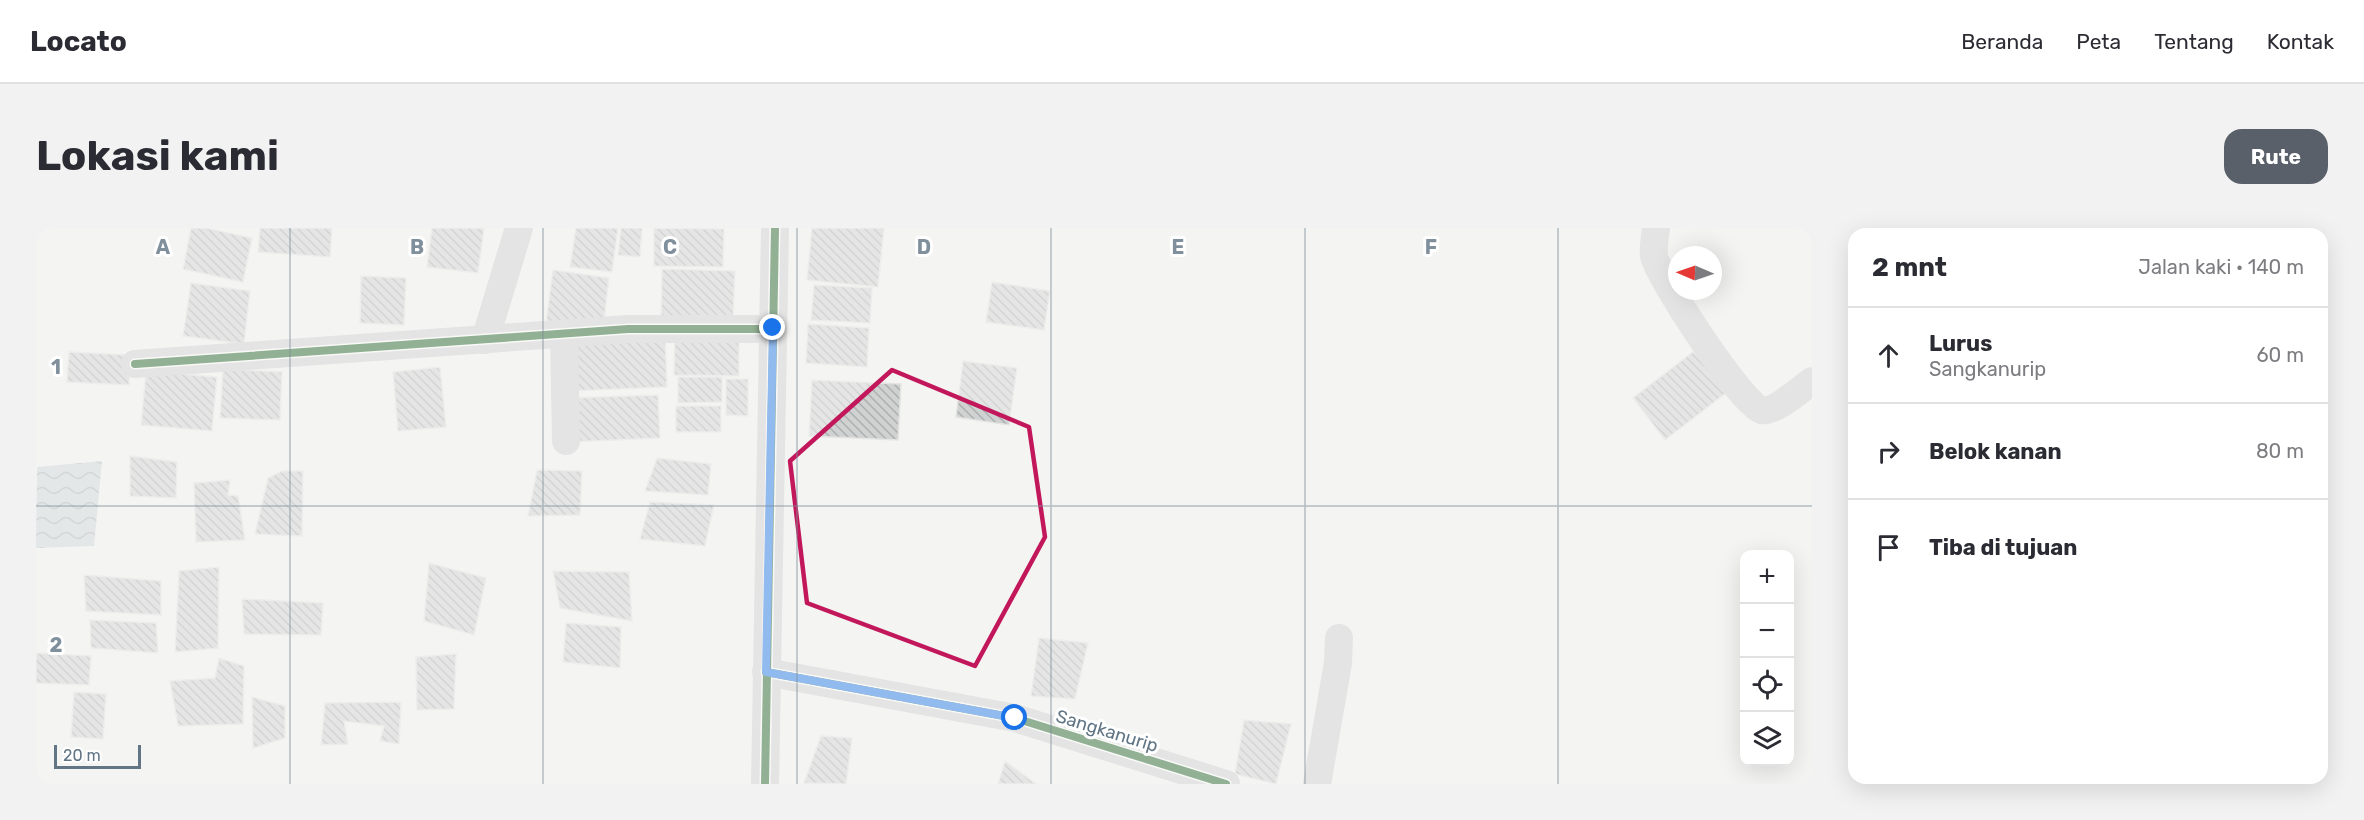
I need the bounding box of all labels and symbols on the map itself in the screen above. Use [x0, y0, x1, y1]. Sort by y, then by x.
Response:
text: A [156, 235, 171, 259]
text: B [410, 235, 424, 259]
text: C [663, 235, 677, 259]
text: D [917, 235, 931, 259]
text: E [1172, 235, 1184, 259]
text: F [1425, 235, 1437, 259]
north arrow [1668, 246, 1722, 300]
route end [759, 314, 785, 340]
text: 1 [51, 355, 61, 379]
text: 2 [50, 633, 63, 657]
route start [1001, 704, 1027, 730]
street label: Sangkanurip [1053, 705, 1161, 757]
scale bar [54, 742, 141, 770]

